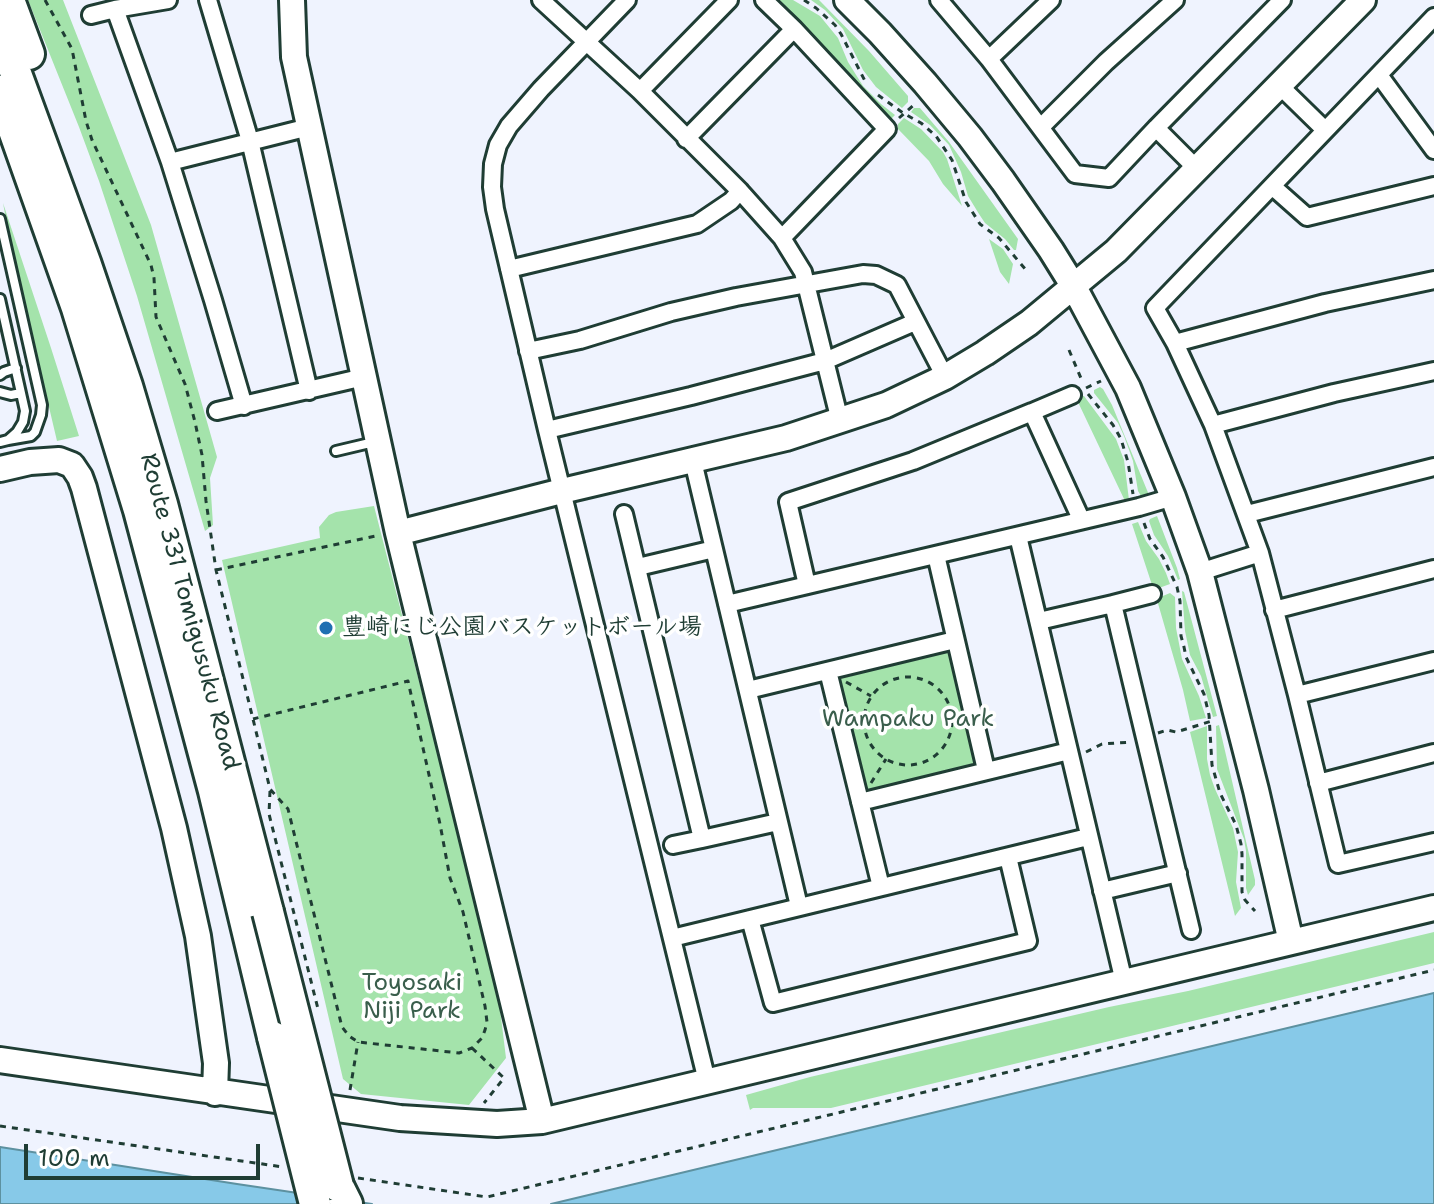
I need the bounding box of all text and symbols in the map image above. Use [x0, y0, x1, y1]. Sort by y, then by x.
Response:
street label: Route 331 Tomigusuku Road [133, 450, 245, 774]
place label: 豊崎にじ公園バスケットボール場 [342, 614, 702, 642]
marker: 豊崎にじ公園バスケットボール場 [317, 619, 335, 637]
park label: Wampaku Park [822, 706, 994, 734]
park label: Toyosaki Niji Park [362, 970, 462, 1026]
scale bar [28, 1128, 264, 1178]
text: 100 m [38, 1142, 110, 1174]

